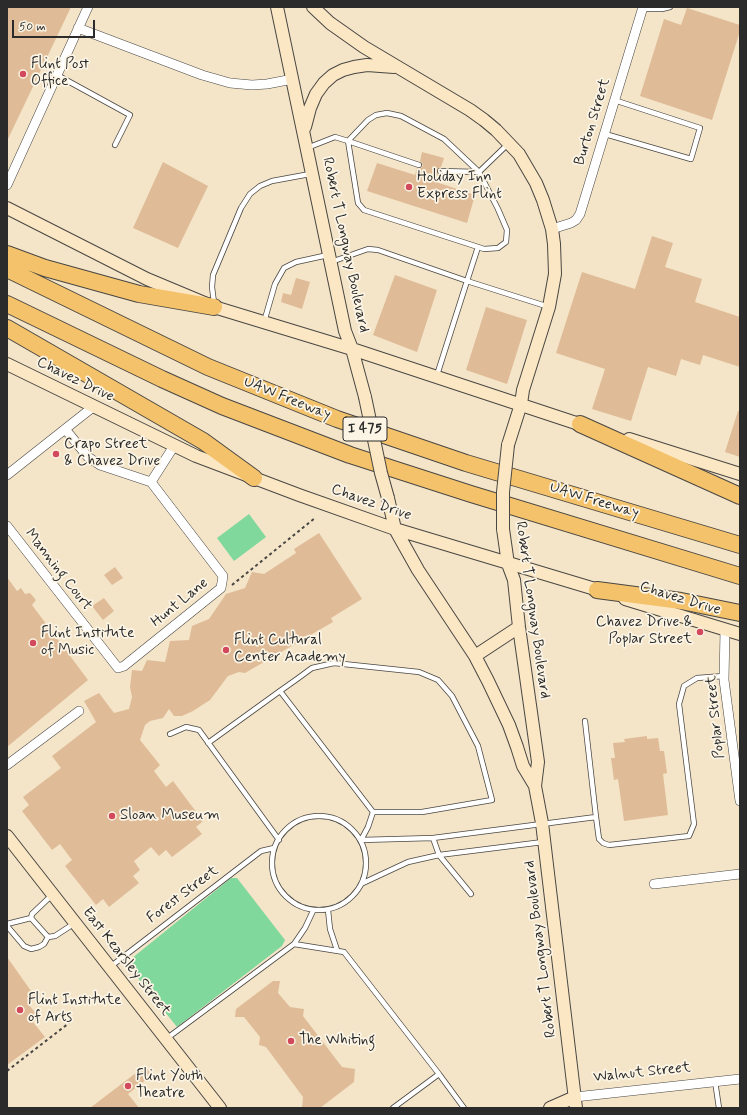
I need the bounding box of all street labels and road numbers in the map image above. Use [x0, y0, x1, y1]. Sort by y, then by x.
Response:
street label: Burton Street [571, 76, 615, 168]
street label: Robert T Longway Boulevard [318, 156, 372, 334]
street label: Chavez Drive [33, 354, 117, 406]
street label: UAW Freeway [241, 373, 333, 425]
road number: I 475 [343, 417, 387, 441]
street label: UAW Freeway [547, 479, 641, 523]
street label: Chavez Drive [328, 481, 414, 525]
street label: Robert T Longway Boulevard [511, 520, 553, 700]
street label: Manning Court [21, 526, 95, 614]
street label: Hunt Lane [148, 574, 212, 632]
street label: Chavez Drive [637, 578, 723, 620]
street label: Poplar Street [703, 675, 729, 759]
street label: Robert T Longway Boulevard [521, 859, 561, 1039]
street label: Forest Street [144, 862, 222, 928]
street label: East Kearsley Street [78, 904, 174, 1020]
street label: Walnut Street [592, 1059, 692, 1087]

